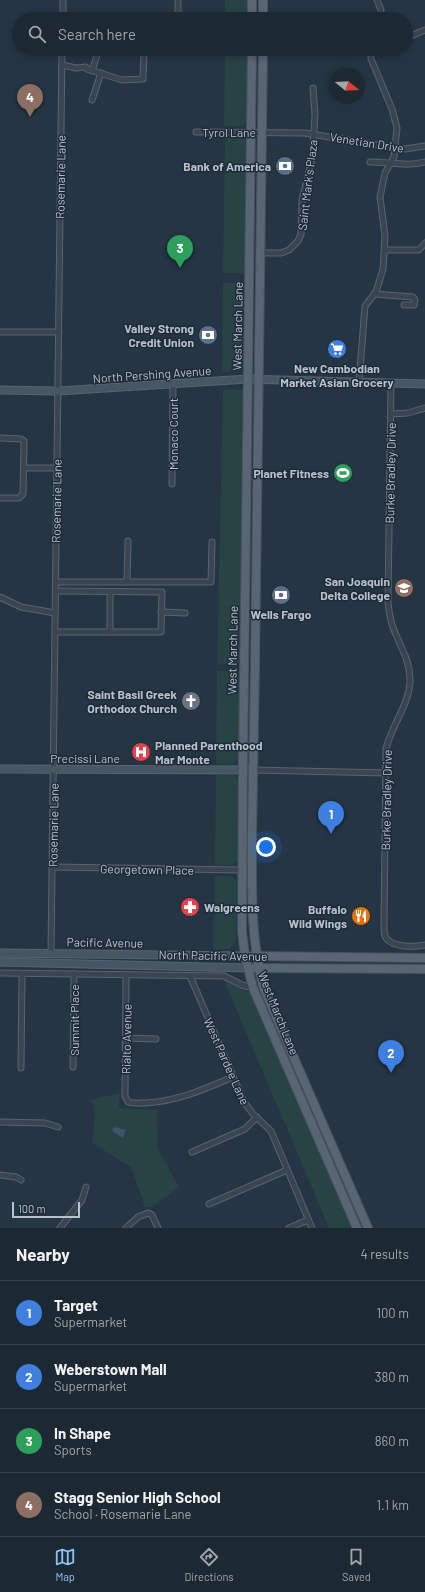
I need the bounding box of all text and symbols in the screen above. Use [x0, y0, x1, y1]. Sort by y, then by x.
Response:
search box [12, 12, 413, 56]
icon: search [26, 23, 48, 45]
text: Search here [58, 25, 136, 43]
north arrow [329, 68, 365, 104]
pin: 4 [17, 84, 43, 117]
street label: Tyrol Lane [202, 125, 256, 139]
street label: Venetian Drive [329, 129, 405, 155]
street label: Rosemarie Lane [52, 135, 68, 219]
street label: Saint Mark's Plaza [294, 139, 320, 231]
bank icon: Bank of America [274, 155, 296, 177]
place label: Bank of America [183, 159, 271, 173]
pin: 3 [167, 235, 193, 268]
street label: West March Lane [229, 282, 245, 370]
place label: Valley Strong Credit Union [124, 321, 194, 349]
bank icon: Valley Strong Credit Union [197, 324, 219, 346]
supermarket icon: New Cambodian Market Asian Grocery [326, 338, 348, 360]
place label: New Cambodian Market Asian Grocery [280, 361, 394, 389]
street label: North Pershing Avenue [92, 363, 212, 385]
street label: Monaco Court [166, 398, 180, 470]
street label: Burke Bradley Drive [382, 422, 398, 524]
street label: Rosemarie Lane [48, 459, 64, 543]
sports icon: Planet Fitness [332, 462, 354, 484]
place label: Planet Fitness [253, 466, 329, 480]
place label: San Joaquin Delta College [320, 574, 390, 602]
school or university icon: San Joaquin Delta College [393, 577, 415, 599]
bank icon: Wells Fargo [270, 584, 292, 606]
street label: West March Lane [224, 606, 240, 694]
place label: Wells Fargo [251, 607, 312, 621]
place label: Saint Basil Greek Orthodox Church [87, 687, 178, 715]
church icon: Saint Basil Greek Orthodox Church [180, 690, 202, 712]
place label: Planned Parenthood Mar Monte [155, 738, 263, 766]
hospital icon: Planned Parenthood Mar Monte [130, 741, 152, 763]
street label: Burke Bradley Drive [378, 749, 394, 851]
street label: Precissi Lane [50, 751, 120, 765]
street label: Rosemarie Lane [45, 783, 61, 867]
pin: 1 [318, 801, 344, 834]
your location [256, 837, 276, 857]
street label: Georgetown Place [100, 861, 194, 877]
pharmacy icon: Walgreens [179, 896, 201, 918]
place label: Walgreens [204, 900, 260, 914]
place label: Buffalo Wild Wings [288, 902, 347, 930]
restaurant icon: Buffalo Wild Wings [350, 905, 372, 927]
street label: Pacific Avenue [67, 934, 143, 950]
street label: North Pacific Avenue [158, 947, 268, 963]
street label: West March Lane [256, 969, 302, 1057]
street label: Summit Place [67, 984, 81, 1056]
street label: Rialto Avenue [118, 1004, 134, 1074]
street label: West Pardee Lane [202, 1015, 252, 1107]
pin: 2 [378, 1040, 404, 1073]
scale bar [12, 1200, 80, 1219]
text: 100 m [18, 1202, 46, 1215]
text: Nearby [16, 1244, 70, 1264]
text: 4 results [361, 1246, 409, 1262]
text: Target [54, 1296, 98, 1314]
text: 1 [27, 1305, 31, 1321]
text: 100 m [376, 1305, 409, 1321]
text: Supermarket [54, 1314, 127, 1330]
text: Weberstown Mall [54, 1360, 167, 1378]
text: 2 [25, 1369, 33, 1385]
text: 380 m [375, 1369, 409, 1385]
text: Supermarket [54, 1378, 127, 1394]
text: In Shape [54, 1424, 111, 1442]
text: 3 [25, 1433, 33, 1449]
text: 860 m [375, 1433, 409, 1449]
text: Sports [54, 1442, 92, 1458]
text: Stagg Senior High School [54, 1488, 221, 1506]
text: 4 [25, 1497, 33, 1513]
text: 1.1 km [376, 1497, 409, 1513]
text: School · Rosemarie Lane [54, 1506, 191, 1522]
tab: Map [54, 1546, 76, 1583]
tab: Directions [184, 1546, 234, 1583]
tab: Saved [342, 1546, 371, 1583]

